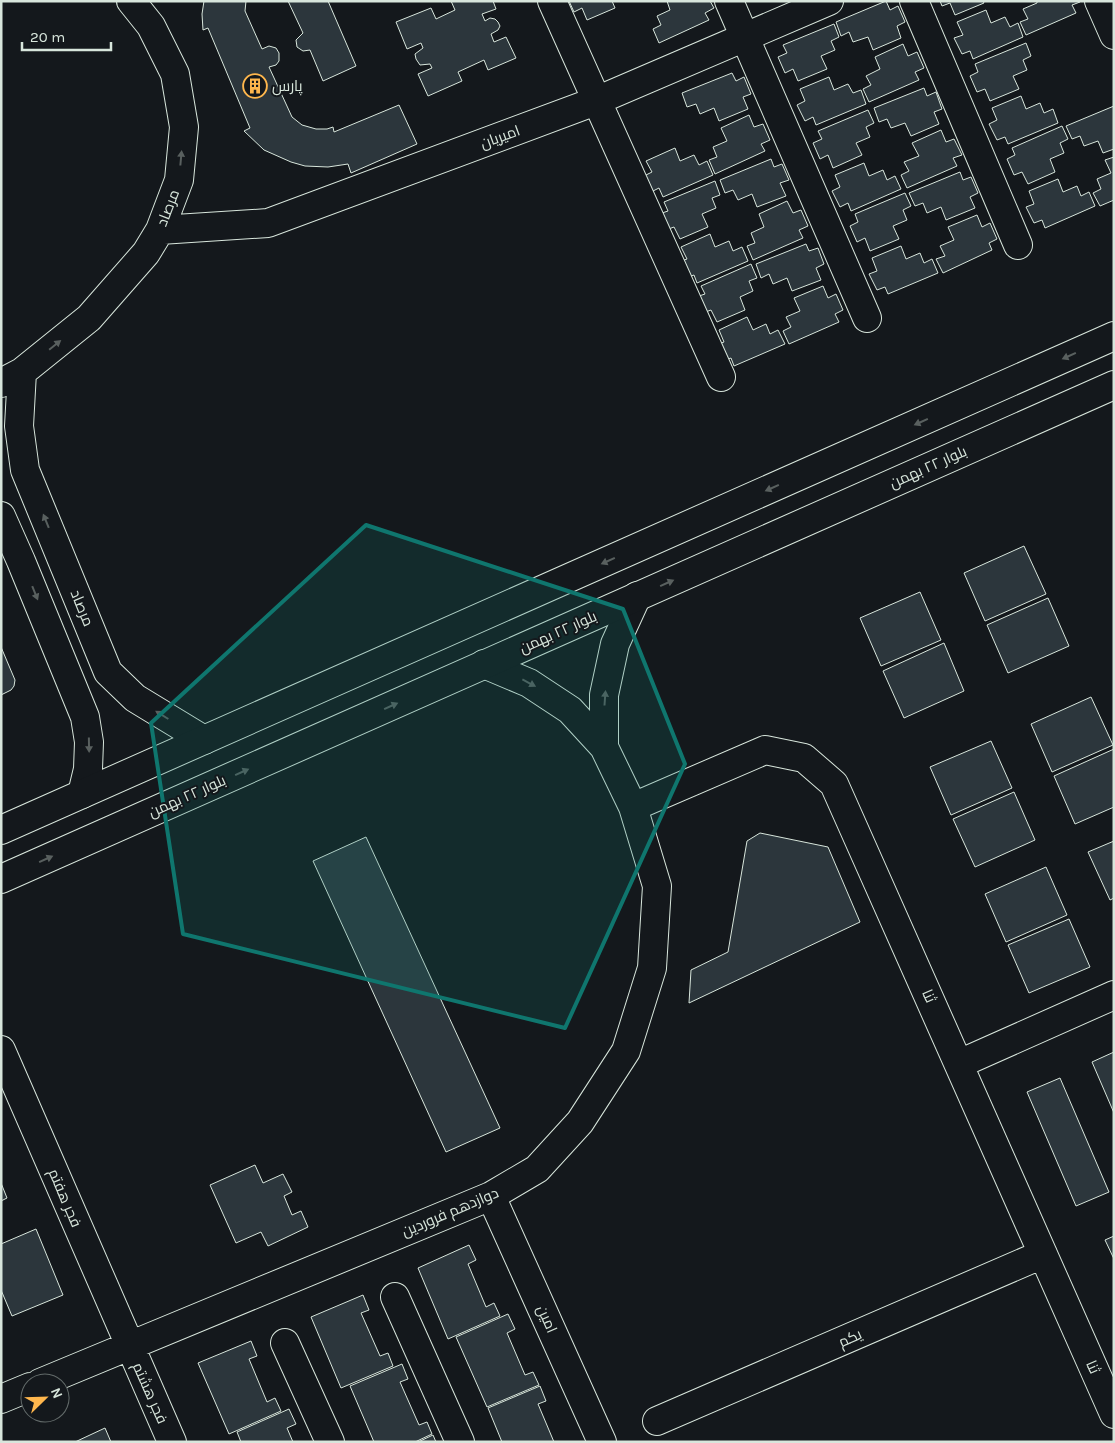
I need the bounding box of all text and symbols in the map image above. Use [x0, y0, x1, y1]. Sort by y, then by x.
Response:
scale bar [22, 20, 111, 52]
text: 20 m [30, 28, 65, 46]
building icon: پارس [242, 73, 268, 99]
place label: پارس [272, 77, 303, 96]
street label: امیریان [478, 122, 523, 153]
one-way arrow [177, 149, 185, 165]
street label: مرصاد [153, 187, 183, 229]
one-way arrow [48, 340, 61, 351]
one-way arrow [1062, 352, 1076, 360]
one-way arrow [914, 418, 928, 426]
street label: بلوار ۲۲ بهمن [887, 442, 970, 493]
one-way arrow [765, 484, 779, 492]
one-way arrow [42, 513, 50, 528]
one-way arrow [601, 557, 615, 565]
one-way arrow [660, 578, 674, 586]
one-way arrow [31, 586, 39, 600]
street label: مرصاد [67, 587, 97, 629]
street label: بلوار ۲۲ بهمن [517, 607, 600, 658]
one-way arrow [521, 679, 536, 687]
one-way arrow [601, 690, 609, 706]
one-way arrow [384, 701, 398, 709]
one-way arrow [155, 710, 168, 719]
one-way arrow [85, 738, 93, 754]
one-way arrow [235, 767, 249, 775]
street label: بلوار ۲۲ بهمن [146, 771, 229, 822]
one-way arrow [39, 854, 53, 862]
street label: ثنا [918, 986, 940, 1006]
street label: فجر هفتم [44, 1166, 85, 1230]
street label: دوازدهم فروردین [399, 1183, 502, 1241]
street label: امین [532, 1302, 561, 1336]
street label: یکم [835, 1325, 865, 1352]
street label: ثنا [1082, 1357, 1104, 1377]
street label: فجر هشتم [128, 1359, 172, 1427]
north arrow [20, 1373, 70, 1423]
text: N [47, 1385, 66, 1401]

